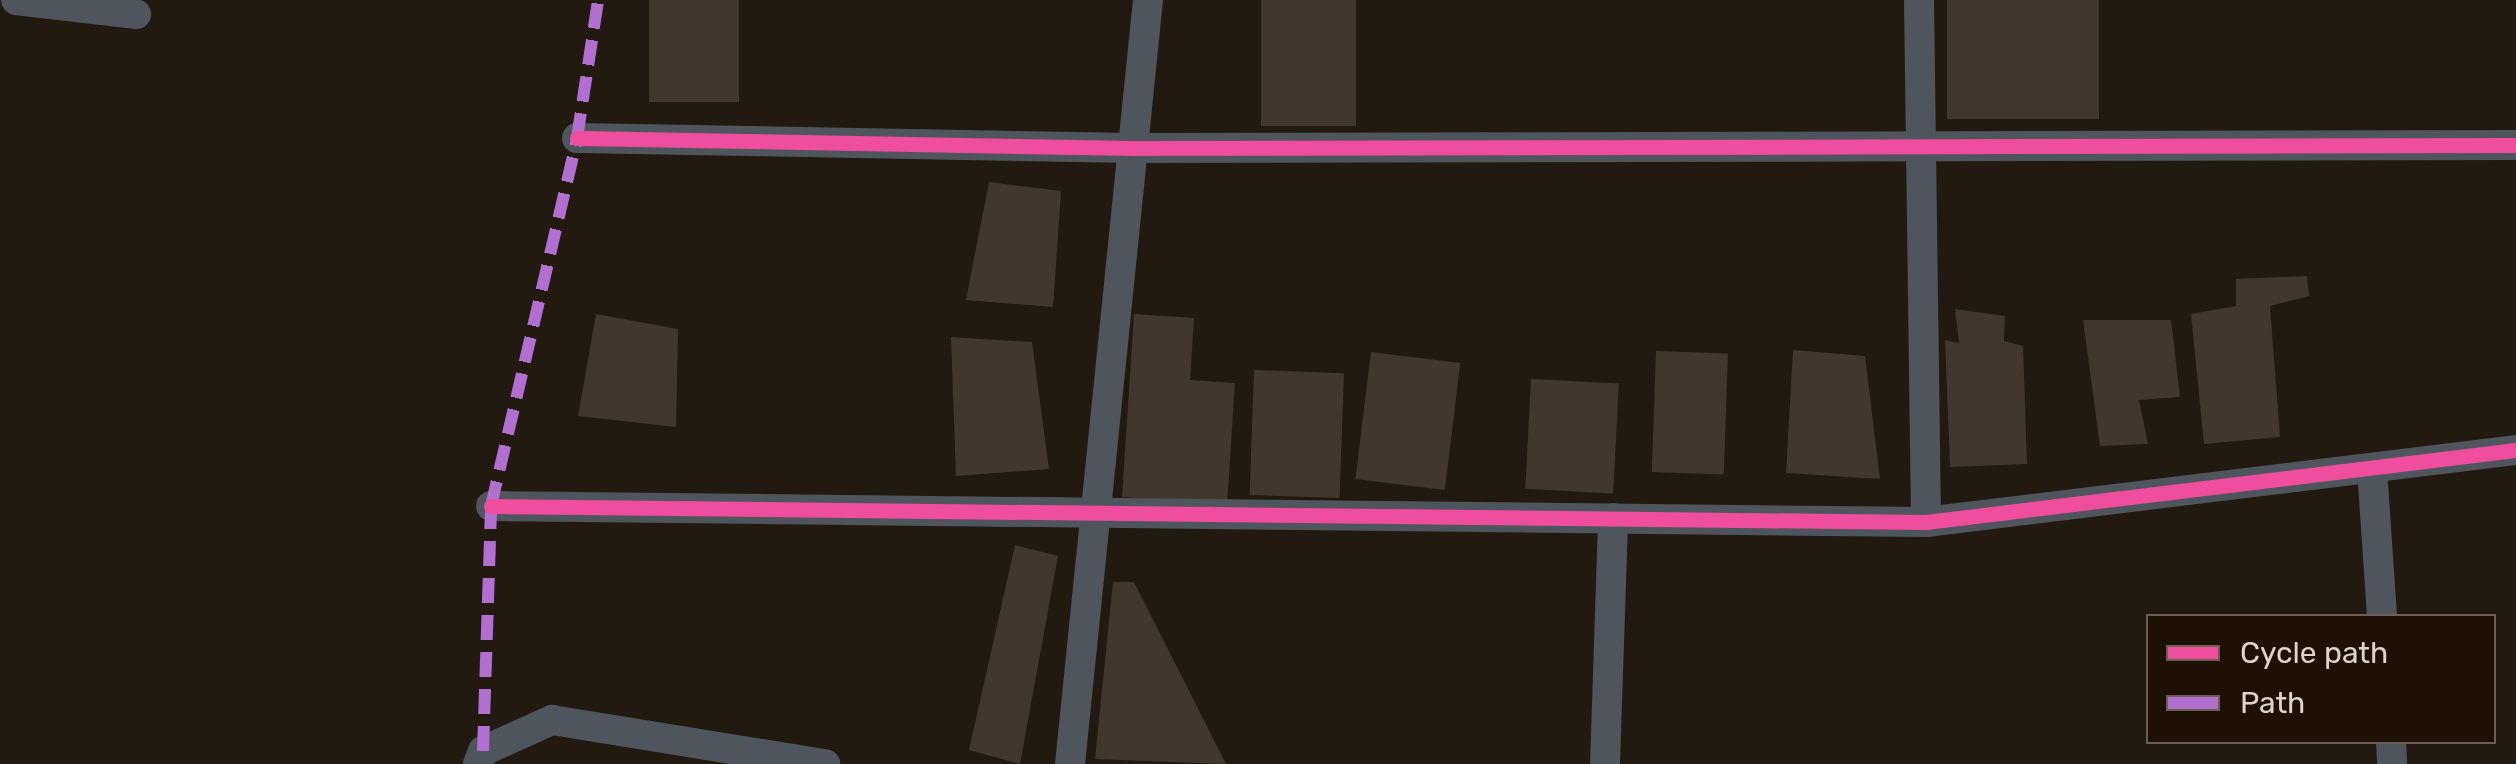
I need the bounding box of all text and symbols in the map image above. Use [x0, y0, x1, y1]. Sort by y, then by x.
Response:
legend [2146, 614, 2496, 744]
text: Cycle path [2240, 635, 2388, 671]
text: Path [2240, 685, 2305, 721]

